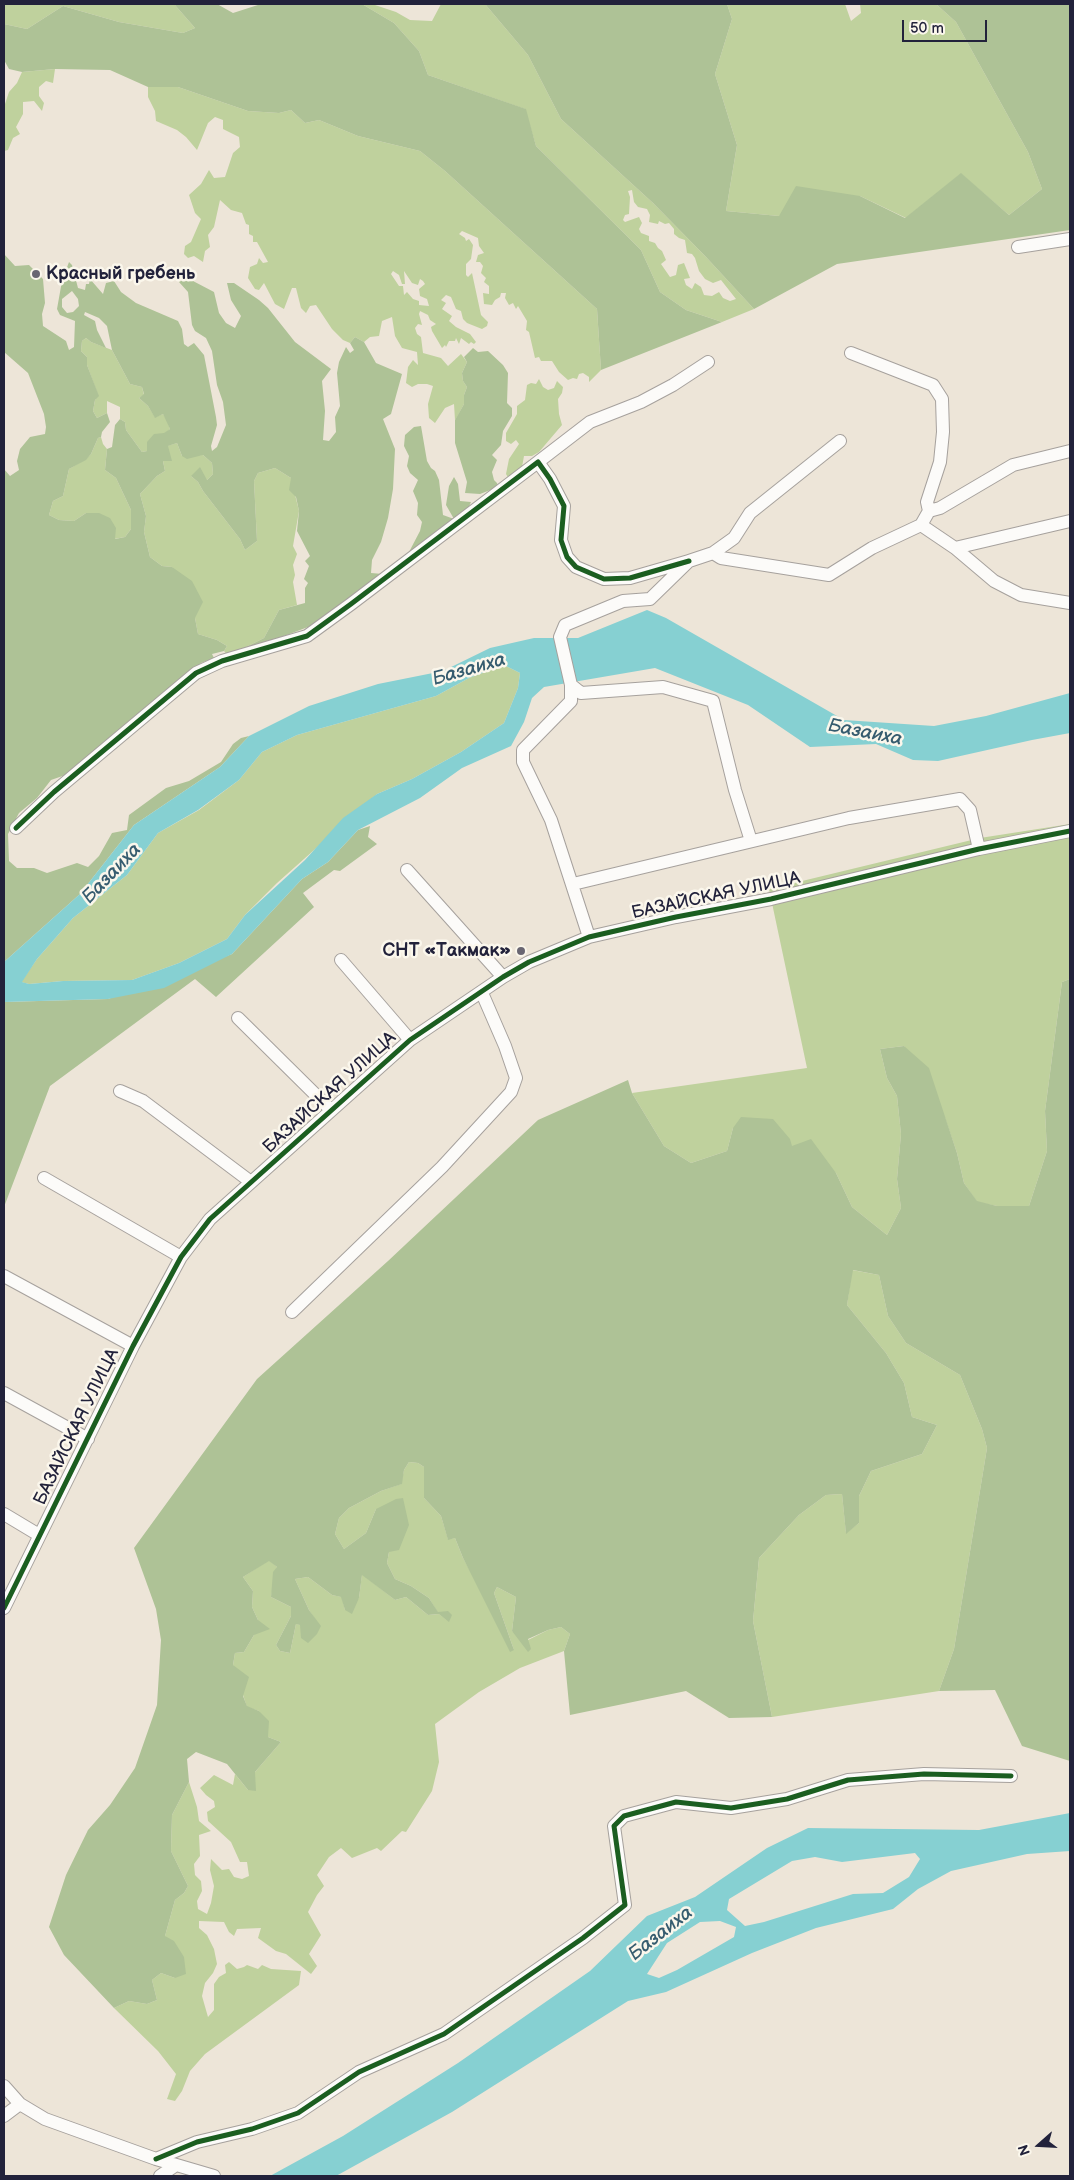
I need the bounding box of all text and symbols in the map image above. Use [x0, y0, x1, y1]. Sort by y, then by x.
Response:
scale bar [904, 10, 989, 42]
text: 50 m [910, 19, 944, 38]
place label: Красный гребень [46, 263, 195, 285]
marker: Красный гребень [30, 268, 42, 280]
water label: Базаиха [430, 649, 508, 691]
water label: Базаиха [826, 715, 904, 751]
water label: Базаиха [78, 839, 146, 909]
street label: БАЗАЙСКАЯ УЛИЦА [630, 868, 802, 924]
place label: СНТ «Такмак» [383, 940, 511, 962]
marker: СНТ «Такмак» [515, 945, 527, 957]
street label: БАЗАЙСКАЯ УЛИЦА [259, 1028, 401, 1158]
street label: БАЗАЙСКАЯ УЛИЦА [30, 1345, 124, 1509]
water label: Базаиха [624, 1902, 698, 1966]
north arrow [1014, 2120, 1064, 2170]
text: N [1015, 2142, 1034, 2158]

